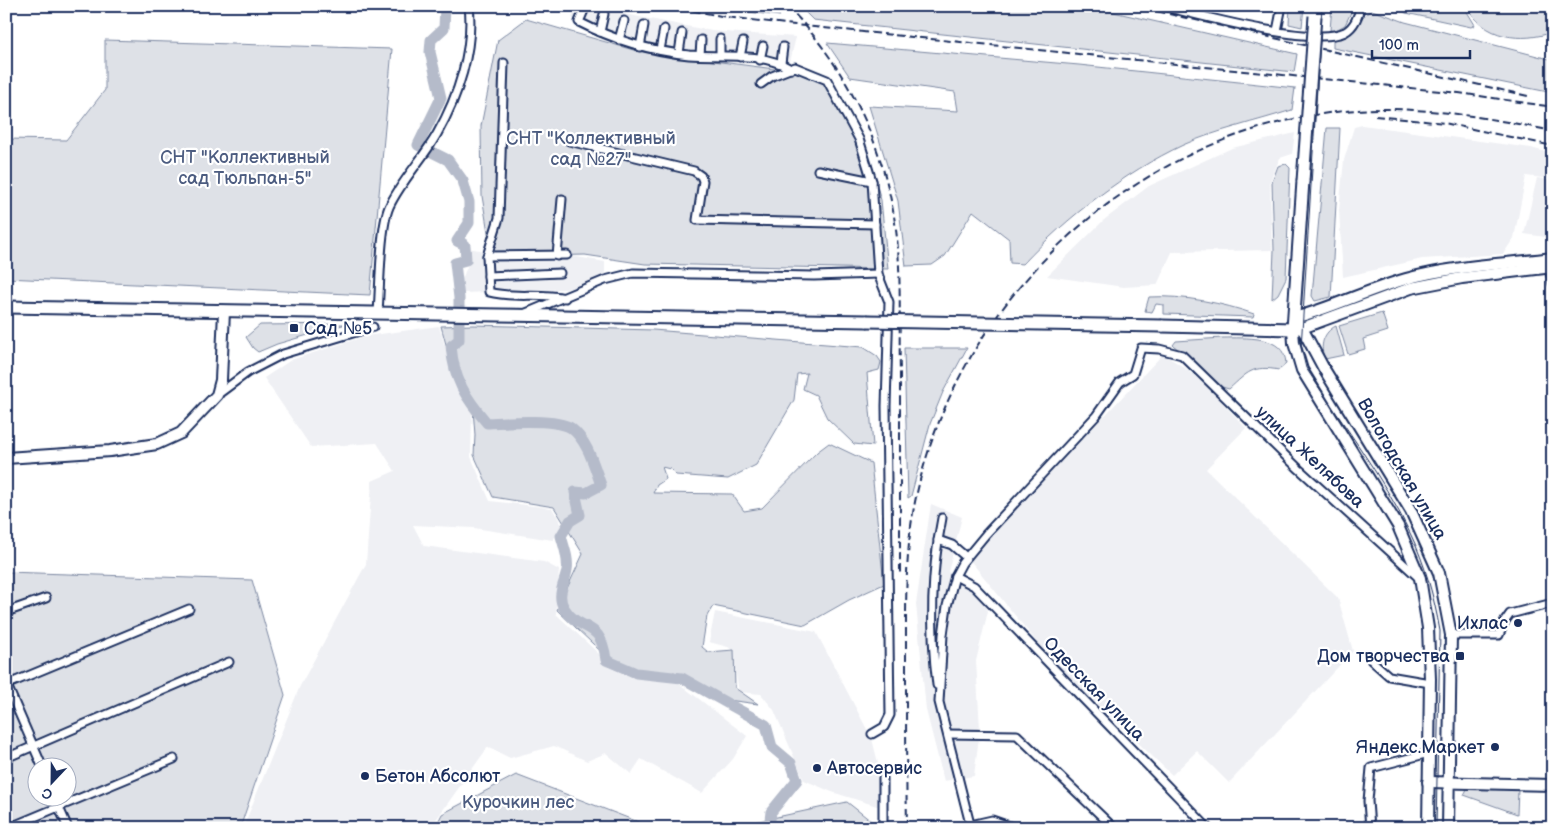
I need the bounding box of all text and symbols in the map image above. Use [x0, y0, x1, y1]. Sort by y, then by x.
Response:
scale bar [1372, 28, 1469, 60]
text: 100 m [1379, 36, 1419, 55]
park label: СНТ "Коллективный сад №27" [506, 128, 676, 170]
park label: СНТ "Коллективный сад Тюльпан-5" [160, 147, 330, 189]
place label: Сад №5 [304, 318, 372, 339]
marker: Сад №5 [288, 322, 300, 334]
street label: Вологодская улица [1353, 394, 1451, 544]
street label: улица Желябова [1252, 402, 1369, 513]
place label: Ихлас [1457, 613, 1508, 634]
marker: Ихлас [1512, 617, 1524, 629]
street label: Одесская улица [1039, 633, 1149, 746]
place label: Дом творчества [1317, 646, 1450, 667]
marker: Дом творчества [1454, 650, 1466, 662]
place label: Яндекс.Маркет [1356, 737, 1486, 758]
marker: Яндекс.Маркет [1489, 741, 1501, 753]
north arrow [28, 756, 78, 806]
place label: Автосервис [826, 758, 922, 779]
marker: Автосервис [811, 762, 823, 774]
place label: Бетон Абсолют [375, 766, 501, 787]
marker: Бетон Абсолют [359, 770, 371, 782]
text: С [39, 784, 55, 803]
park label: Курочкин лес [462, 792, 574, 813]

